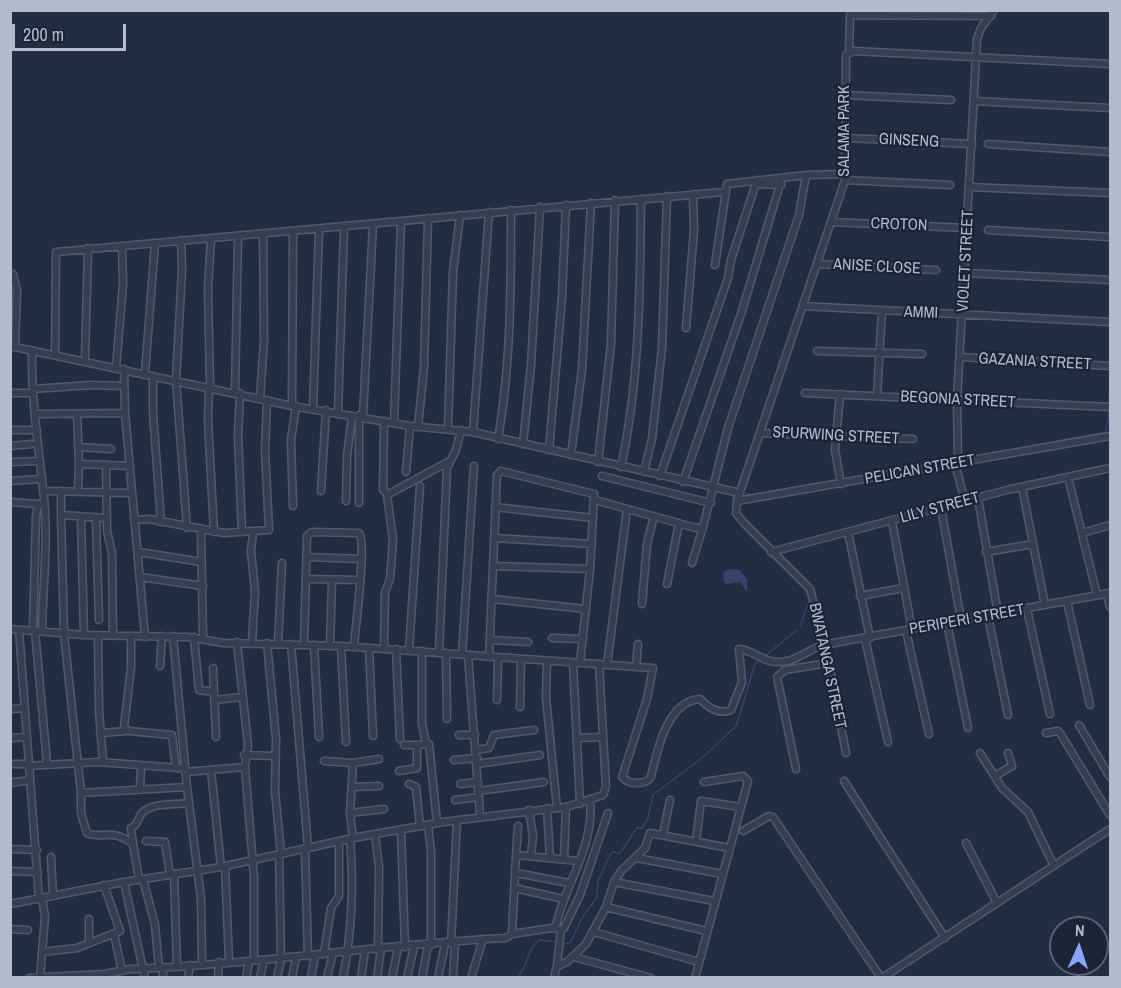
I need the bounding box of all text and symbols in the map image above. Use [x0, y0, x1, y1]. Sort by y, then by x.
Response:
scale bar [15, 12, 129, 50]
text: 200 m [23, 22, 64, 47]
street label: SALAMA PARK [835, 85, 855, 177]
street label: GINSENG [878, 130, 940, 152]
street label: VIOLET STREET [954, 210, 978, 312]
street label: CROTON [870, 214, 928, 236]
street label: ANISE CLOSE [833, 255, 921, 279]
street label: AMMI [904, 303, 938, 323]
street label: GAZANIA STREET [978, 349, 1092, 375]
street label: BEGONIA STREET [900, 387, 1016, 413]
street label: SPURWING STREET [772, 423, 900, 449]
street label: PELICAN STREET [863, 451, 977, 489]
street label: LILY STREET [898, 488, 982, 528]
street label: PERIPERI STREET [908, 600, 1026, 640]
street label: BWATANGA STREET [804, 601, 850, 731]
north arrow [1049, 916, 1109, 976]
text: N [1075, 919, 1085, 941]

